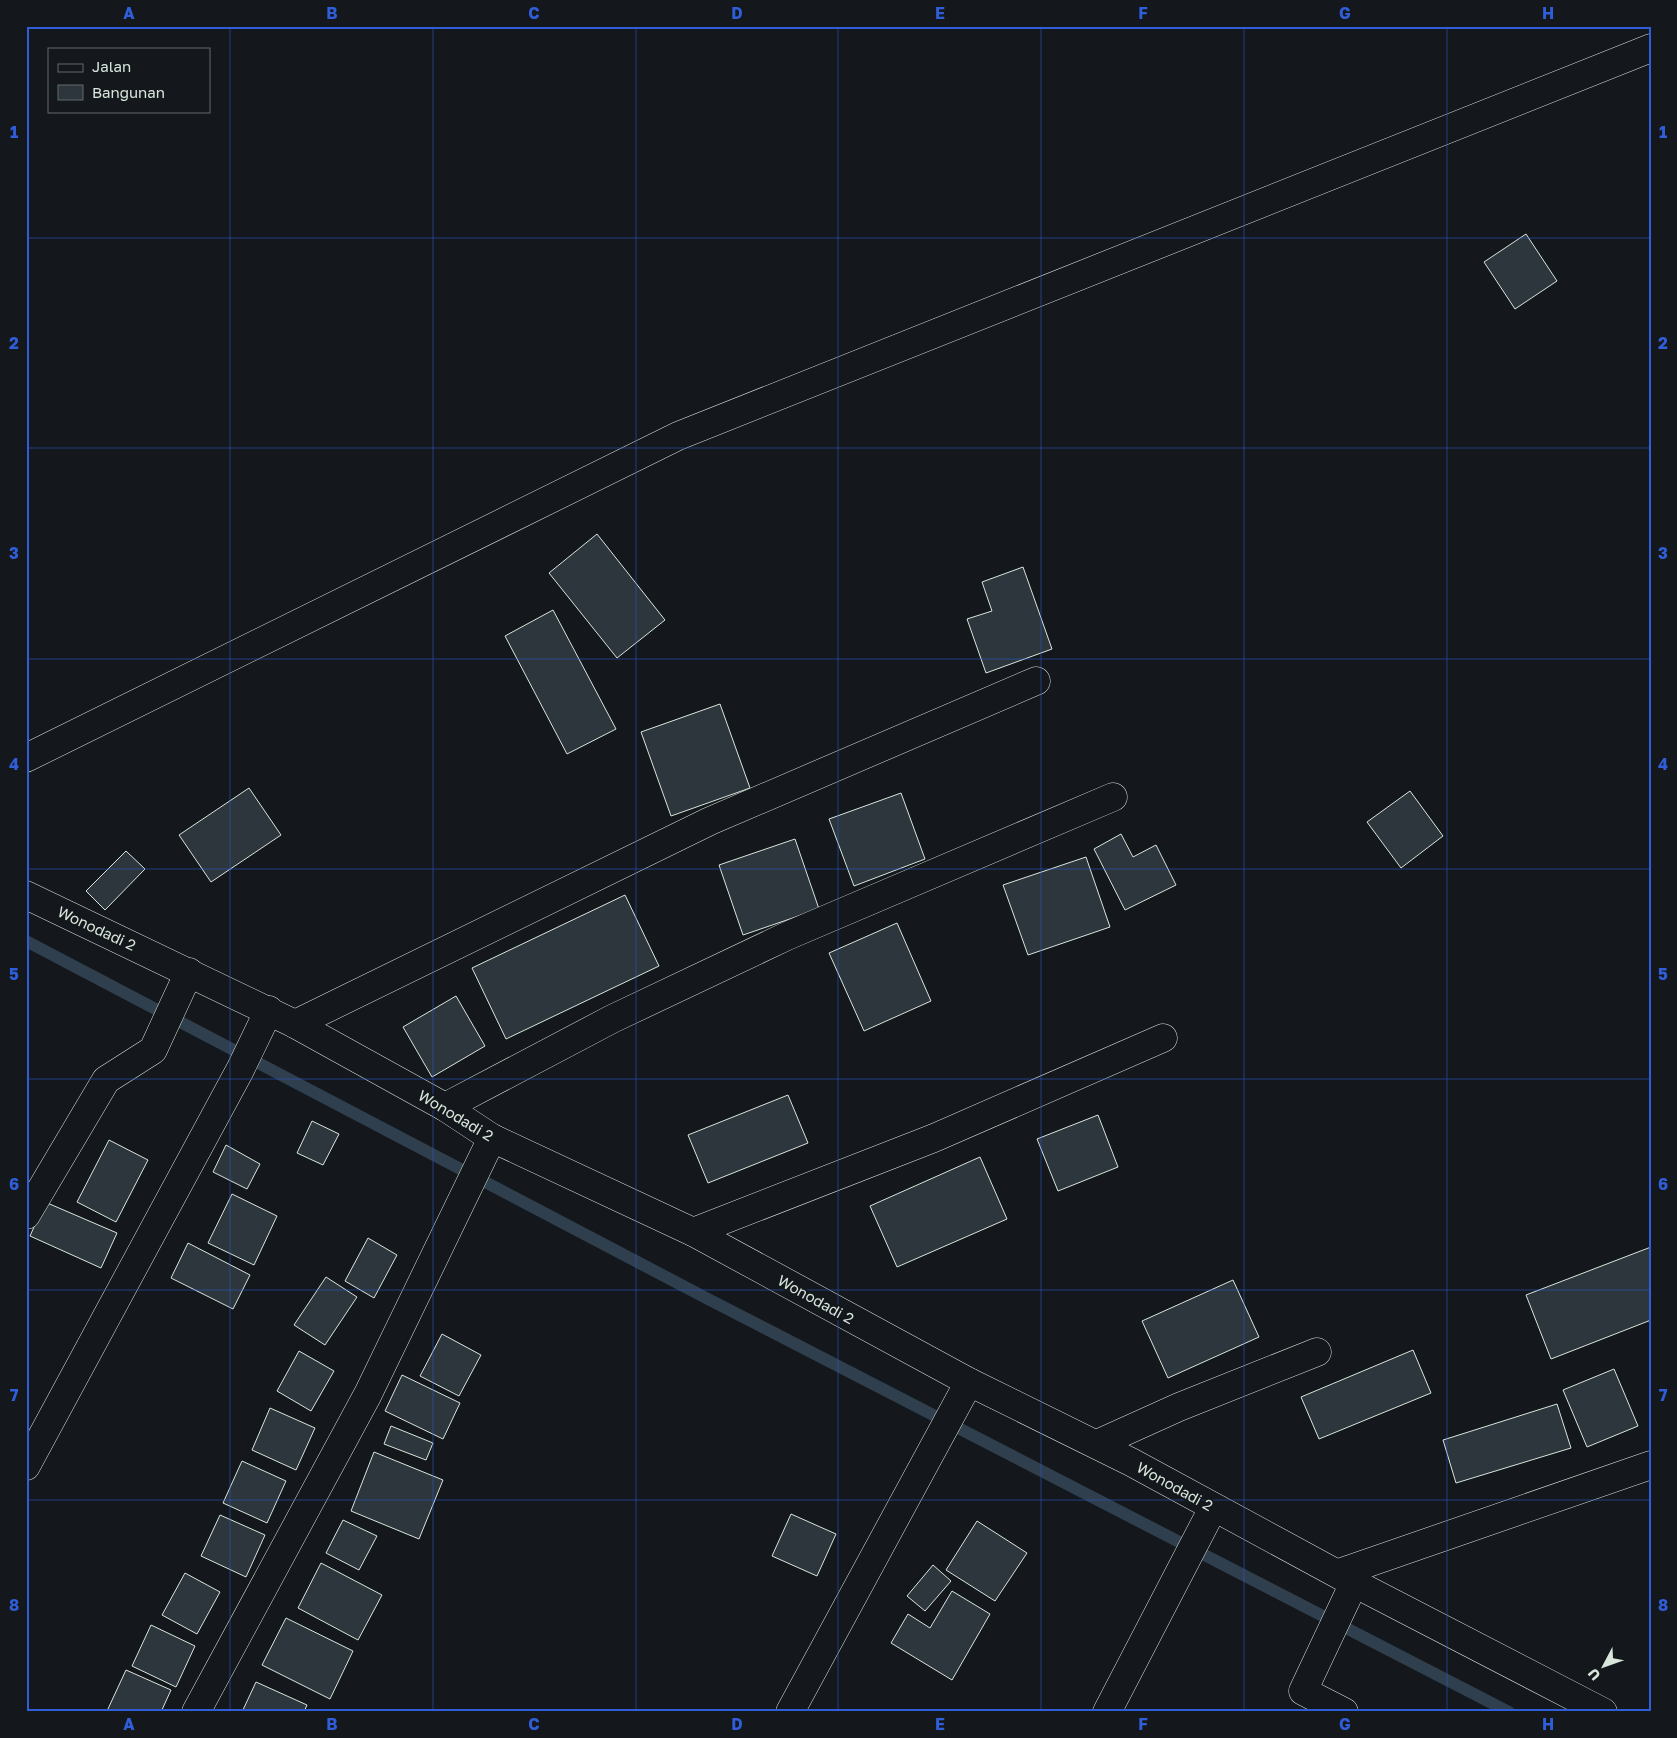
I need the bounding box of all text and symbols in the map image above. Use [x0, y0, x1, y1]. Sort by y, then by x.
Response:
text: A [123, 3, 135, 23]
text: B [326, 3, 338, 23]
text: C [528, 3, 540, 23]
text: D [731, 3, 743, 23]
text: E [935, 3, 945, 23]
text: F [1138, 3, 1148, 23]
text: G [1339, 3, 1351, 23]
text: H [1542, 3, 1554, 23]
legend [48, 48, 210, 112]
text: Jalan [92, 57, 131, 75]
text: Bangunan [92, 83, 165, 101]
text: 1 [10, 122, 18, 142]
text: 1 [1659, 122, 1667, 142]
text: 2 [9, 333, 19, 353]
text: 2 [1658, 333, 1668, 353]
text: 3 [9, 543, 19, 563]
text: 3 [1658, 543, 1668, 563]
text: 4 [9, 754, 19, 774]
text: 4 [1658, 754, 1668, 774]
street label: Wonodadi 2 [55, 902, 139, 954]
text: 5 [9, 964, 19, 984]
text: 5 [1658, 964, 1668, 984]
street label: Wonodadi 2 [415, 1086, 497, 1144]
text: 6 [9, 1174, 19, 1194]
text: 6 [1658, 1174, 1668, 1194]
street label: Wonodadi 2 [775, 1271, 857, 1327]
text: 7 [10, 1385, 19, 1405]
text: 7 [1659, 1385, 1668, 1405]
street label: Wonodadi 2 [1134, 1458, 1216, 1514]
text: 8 [9, 1595, 19, 1615]
text: 8 [1658, 1595, 1668, 1615]
north arrow [1580, 1640, 1630, 1690]
text: U [1584, 1665, 1604, 1684]
text: A [123, 1714, 135, 1734]
text: B [326, 1714, 338, 1734]
text: C [528, 1714, 540, 1734]
text: D [731, 1714, 743, 1734]
text: E [935, 1714, 945, 1734]
text: F [1138, 1714, 1148, 1734]
text: G [1339, 1714, 1351, 1734]
text: H [1542, 1714, 1554, 1734]

